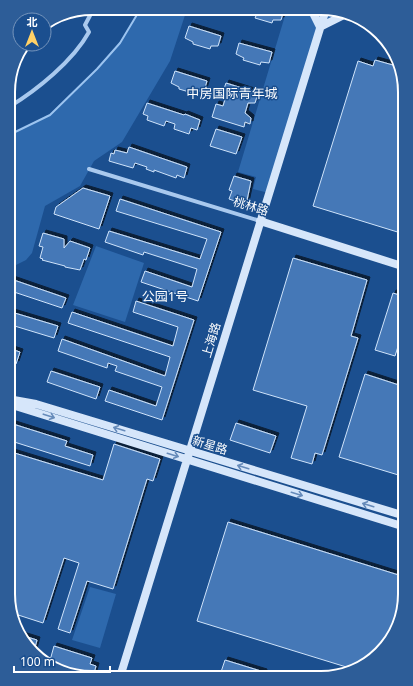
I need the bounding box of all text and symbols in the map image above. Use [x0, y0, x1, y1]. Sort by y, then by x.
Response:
north arrow [12, 12, 52, 52]
text: 北 [27, 14, 38, 29]
district label: 中房国际青年城 [186, 84, 278, 102]
street label: 桃林路 [231, 193, 271, 219]
district label: 公园1号 [142, 287, 188, 305]
street label: 上海路 [198, 320, 224, 360]
one-way arrow [42, 413, 55, 420]
one-way arrow [112, 425, 125, 432]
street label: 新星路 [190, 432, 230, 458]
one-way arrow [166, 452, 179, 459]
one-way arrow [237, 463, 250, 470]
one-way arrow [290, 491, 303, 498]
one-way arrow [361, 501, 374, 508]
scale bar [14, 648, 110, 674]
text: 100 m [20, 653, 55, 670]

